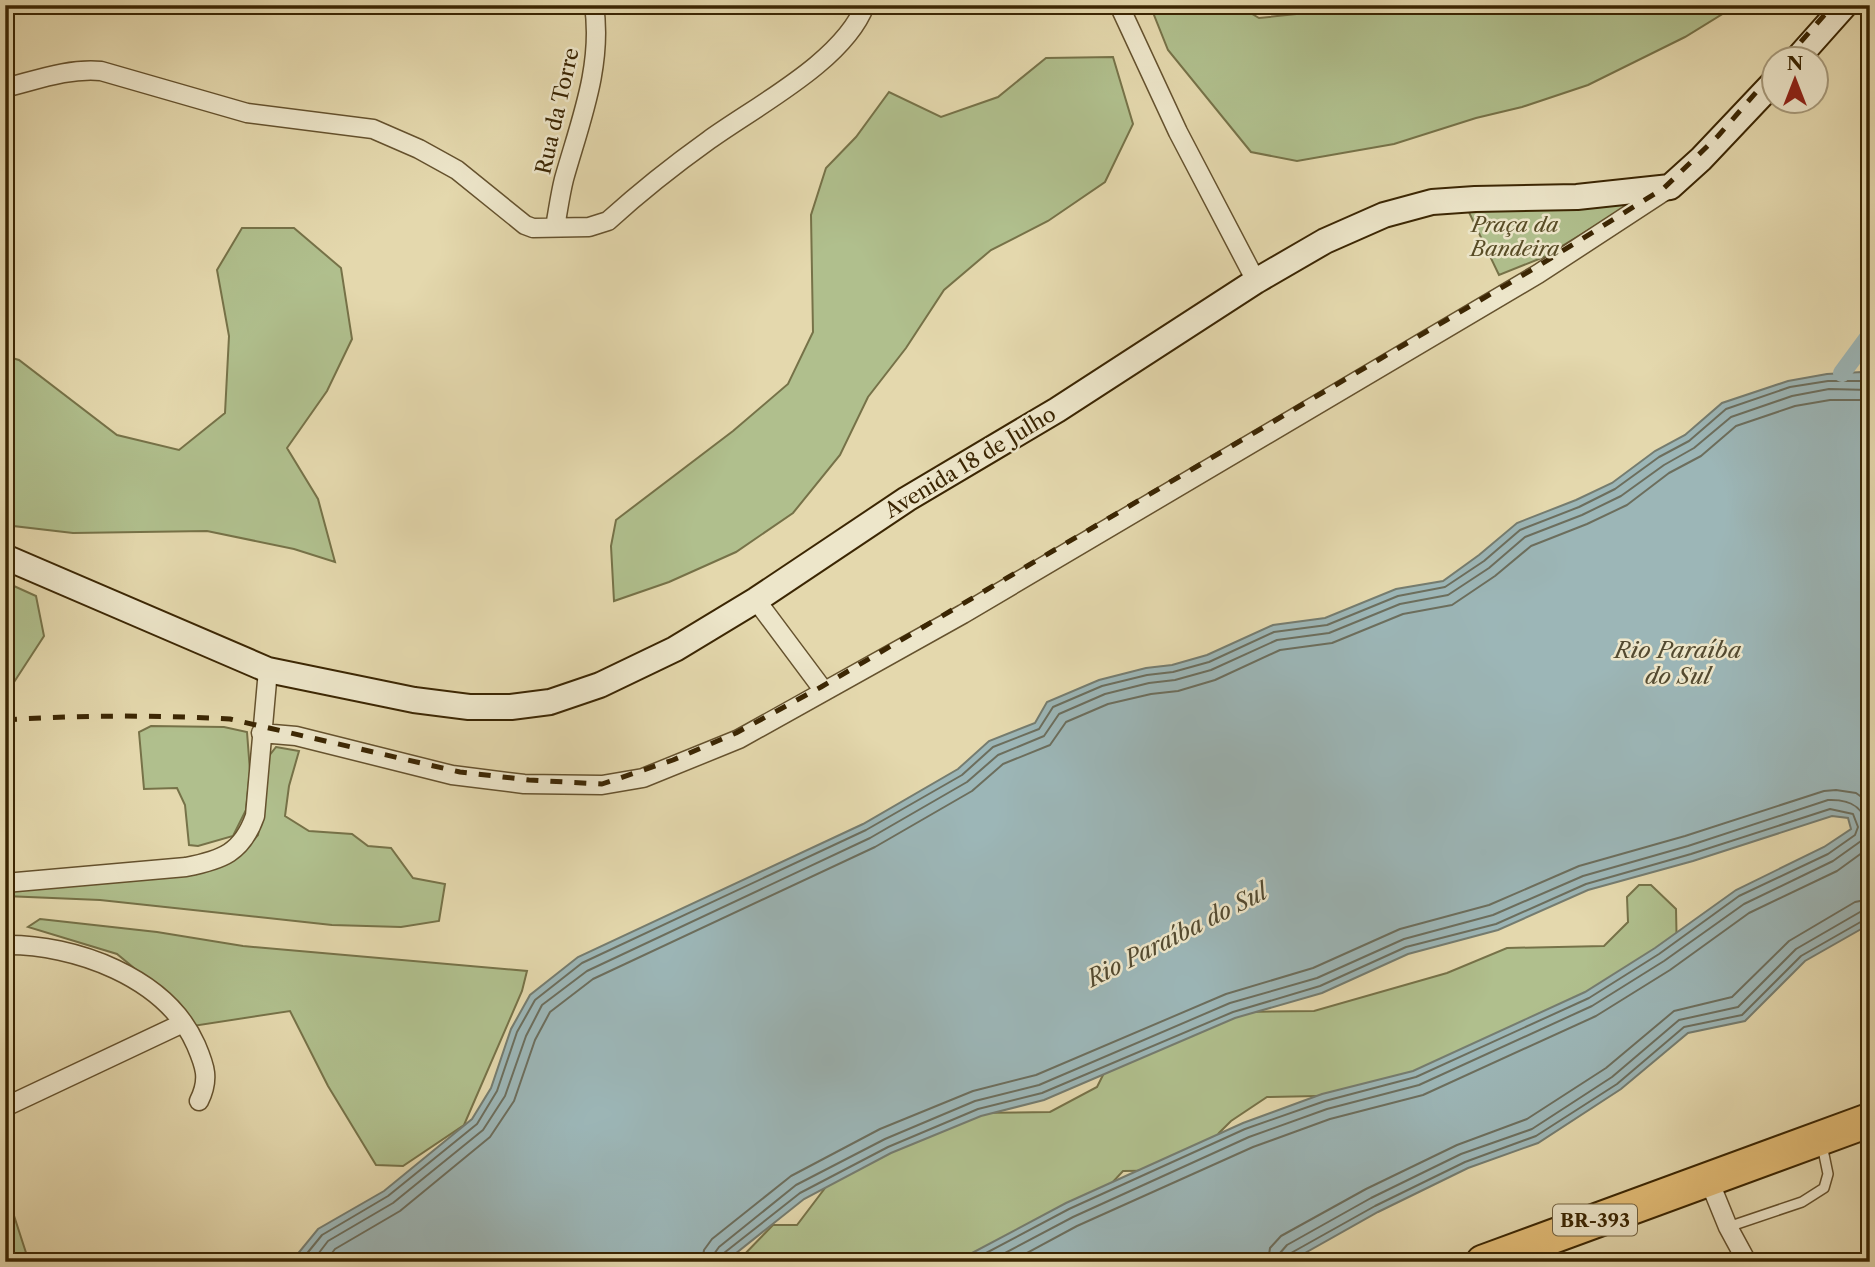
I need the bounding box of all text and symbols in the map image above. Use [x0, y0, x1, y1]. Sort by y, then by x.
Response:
street label: Rua da Torre [530, 45, 584, 177]
north arrow [1759, 46, 1829, 116]
text: N [1787, 52, 1803, 75]
park label: Praça da Bandeira [1469, 212, 1560, 261]
street label: Avenida 18 de Julho [879, 401, 1060, 523]
water label: Rio Paraíba do Sul [1613, 636, 1742, 690]
water label: Rio Paraíba do Sul [1080, 876, 1274, 994]
road number: BR-393 [1553, 1204, 1637, 1236]

